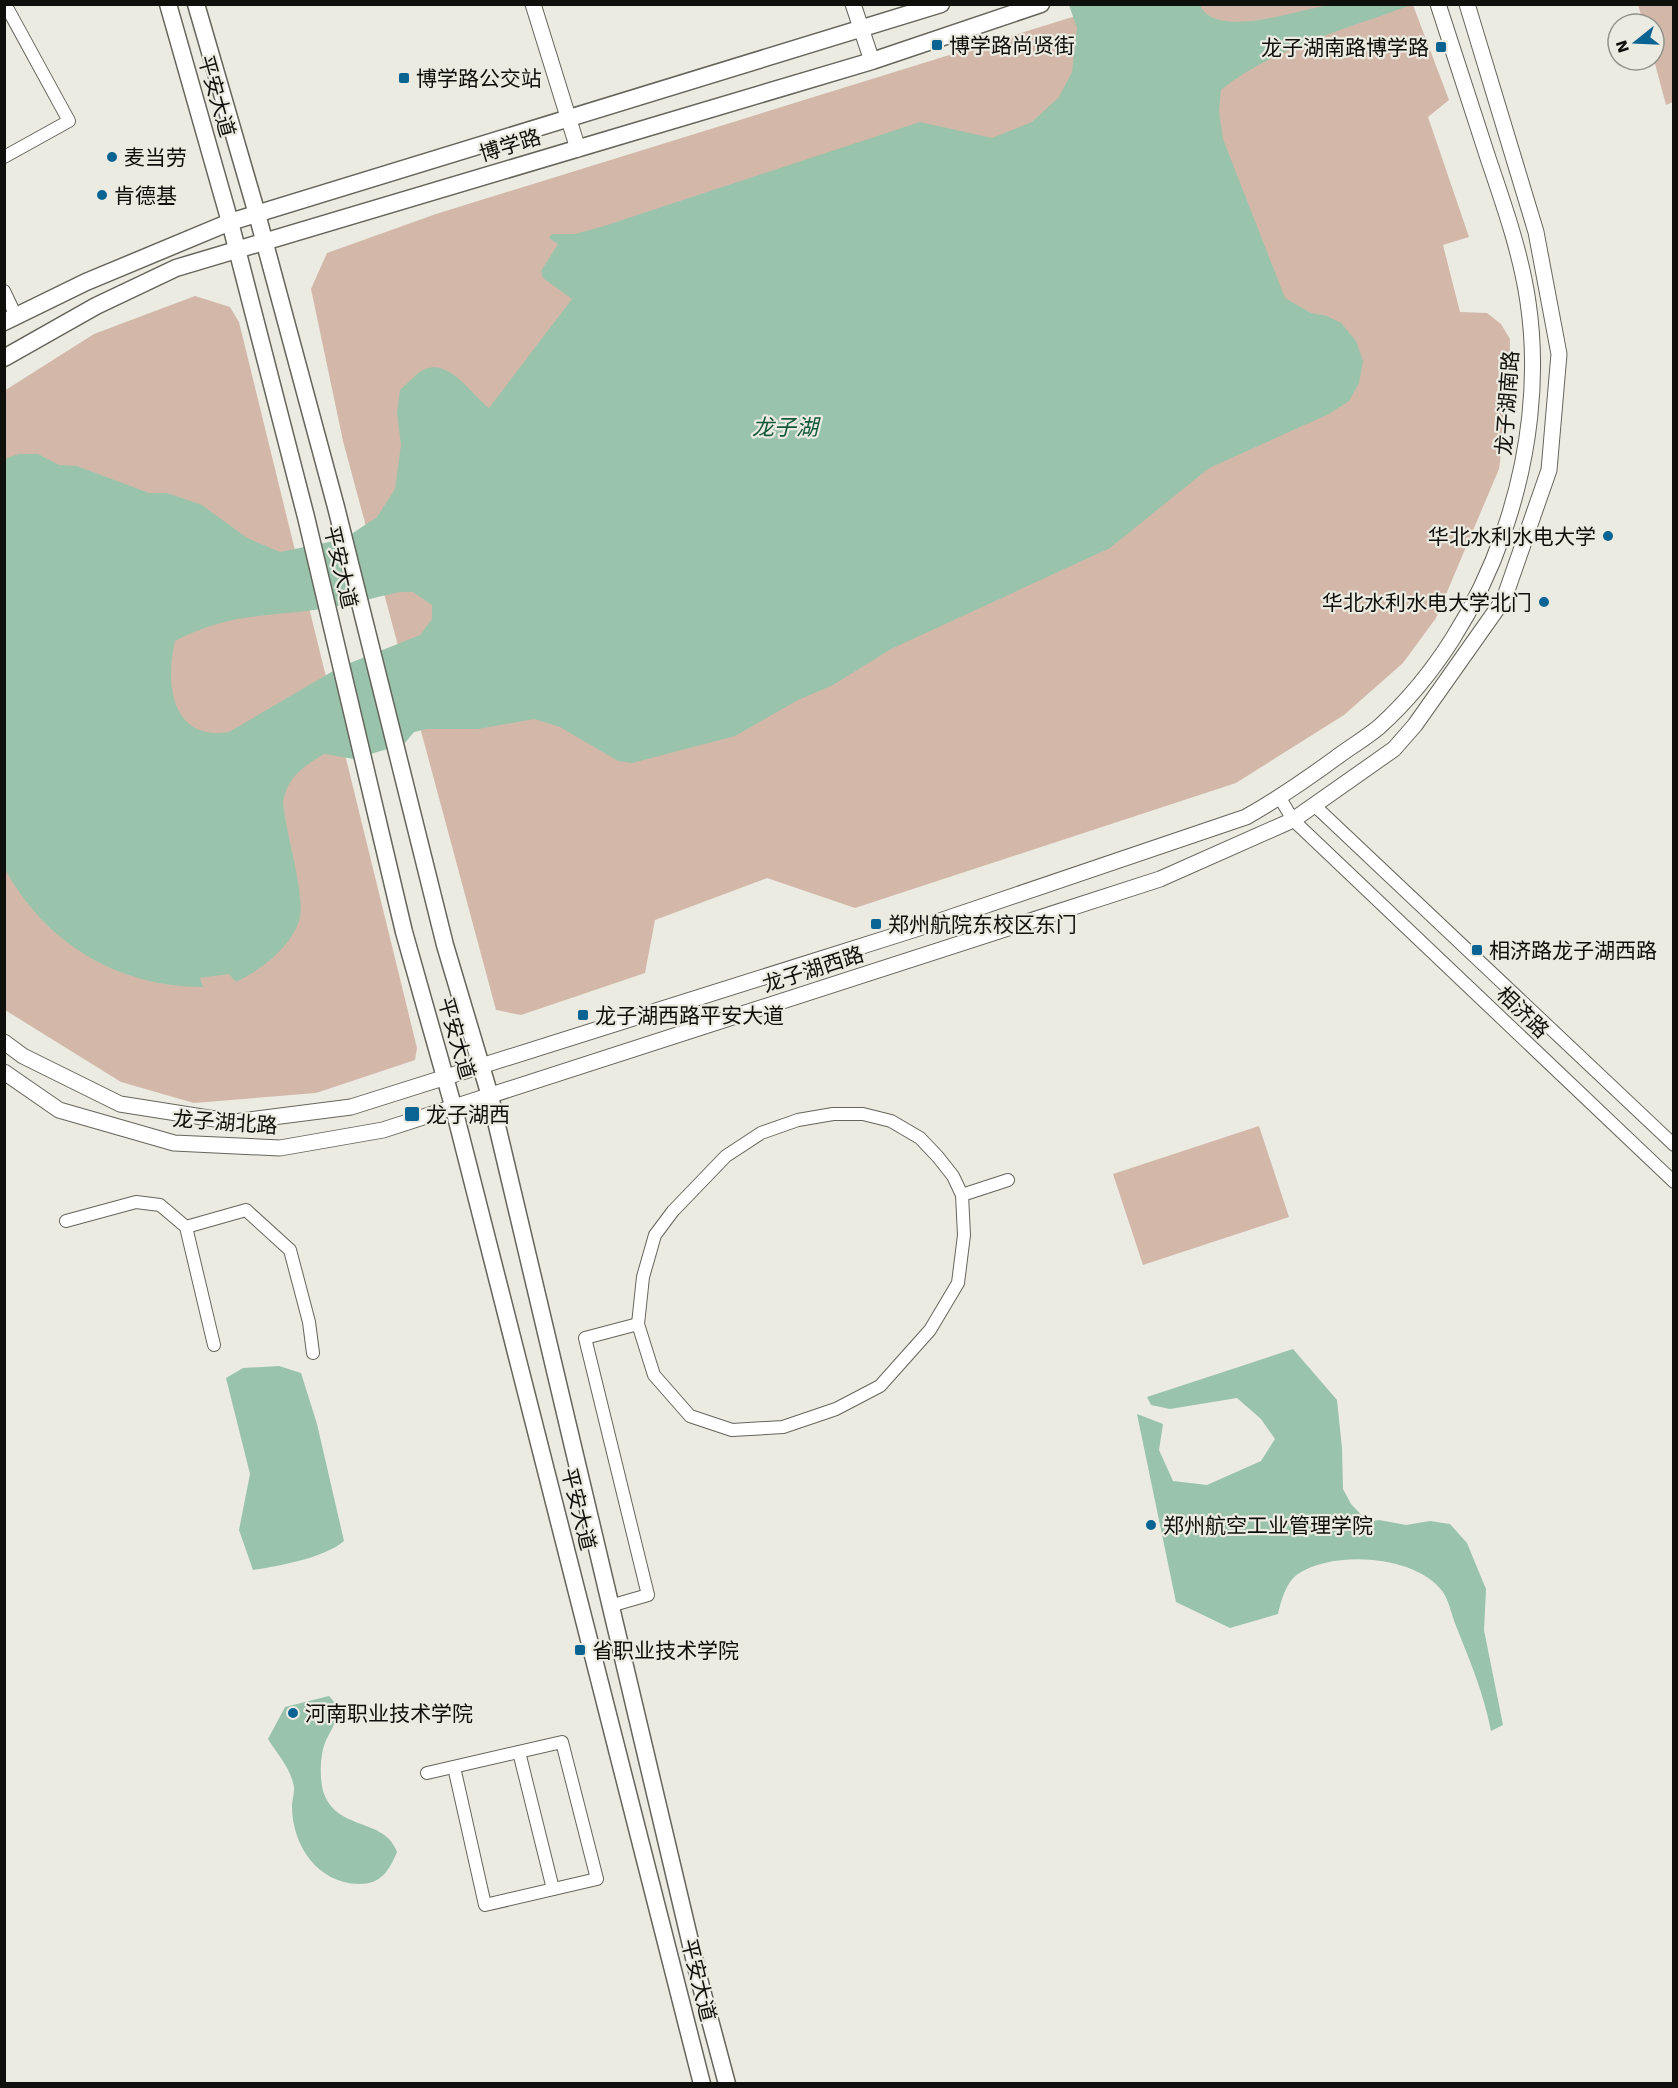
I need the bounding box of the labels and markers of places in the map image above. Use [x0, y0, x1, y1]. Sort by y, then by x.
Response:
place label: 博学路尚贤街 [949, 33, 1075, 58]
place label: 龙子湖南路博学路 [1261, 35, 1429, 60]
marker: 博学路尚贤街 [930, 38, 944, 52]
marker: 龙子湖南路博学路 [1434, 40, 1448, 54]
place label: 博学路公交站 [416, 66, 542, 91]
marker: 博学路公交站 [397, 71, 411, 85]
place label: 麦当劳 [124, 145, 187, 170]
marker: 麦当劳 [105, 150, 119, 164]
place label: 肯德基 [114, 183, 177, 208]
marker: 肯德基 [95, 188, 109, 202]
place label: 华北水利水电大学 [1428, 524, 1596, 549]
marker: 华北水利水电大学 [1601, 529, 1615, 543]
place label: 华北水利水电大学北门 [1322, 590, 1532, 615]
marker: 华北水利水电大学北门 [1537, 595, 1551, 609]
place label: 郑州航院东校区东门 [888, 912, 1077, 937]
marker: 郑州航院东校区东门 [869, 917, 883, 931]
place label: 相济路龙子湖西路 [1489, 938, 1657, 963]
marker: 相济路龙子湖西路 [1470, 943, 1484, 957]
place label: 龙子湖西路平安大道 [595, 1003, 784, 1028]
marker: 龙子湖西路平安大道 [576, 1008, 590, 1022]
place label: 龙子湖西 [426, 1102, 510, 1127]
marker: 龙子湖西 [403, 1105, 421, 1123]
place label: 郑州航空工业管理学院 [1163, 1513, 1373, 1538]
marker: 郑州航空工业管理学院 [1144, 1518, 1158, 1532]
place label: 省职业技术学院 [592, 1638, 739, 1663]
marker: 省职业技术学院 [573, 1643, 587, 1657]
place label: 河南职业技术学院 [305, 1701, 473, 1726]
marker: 河南职业技术学院 [286, 1706, 300, 1720]

